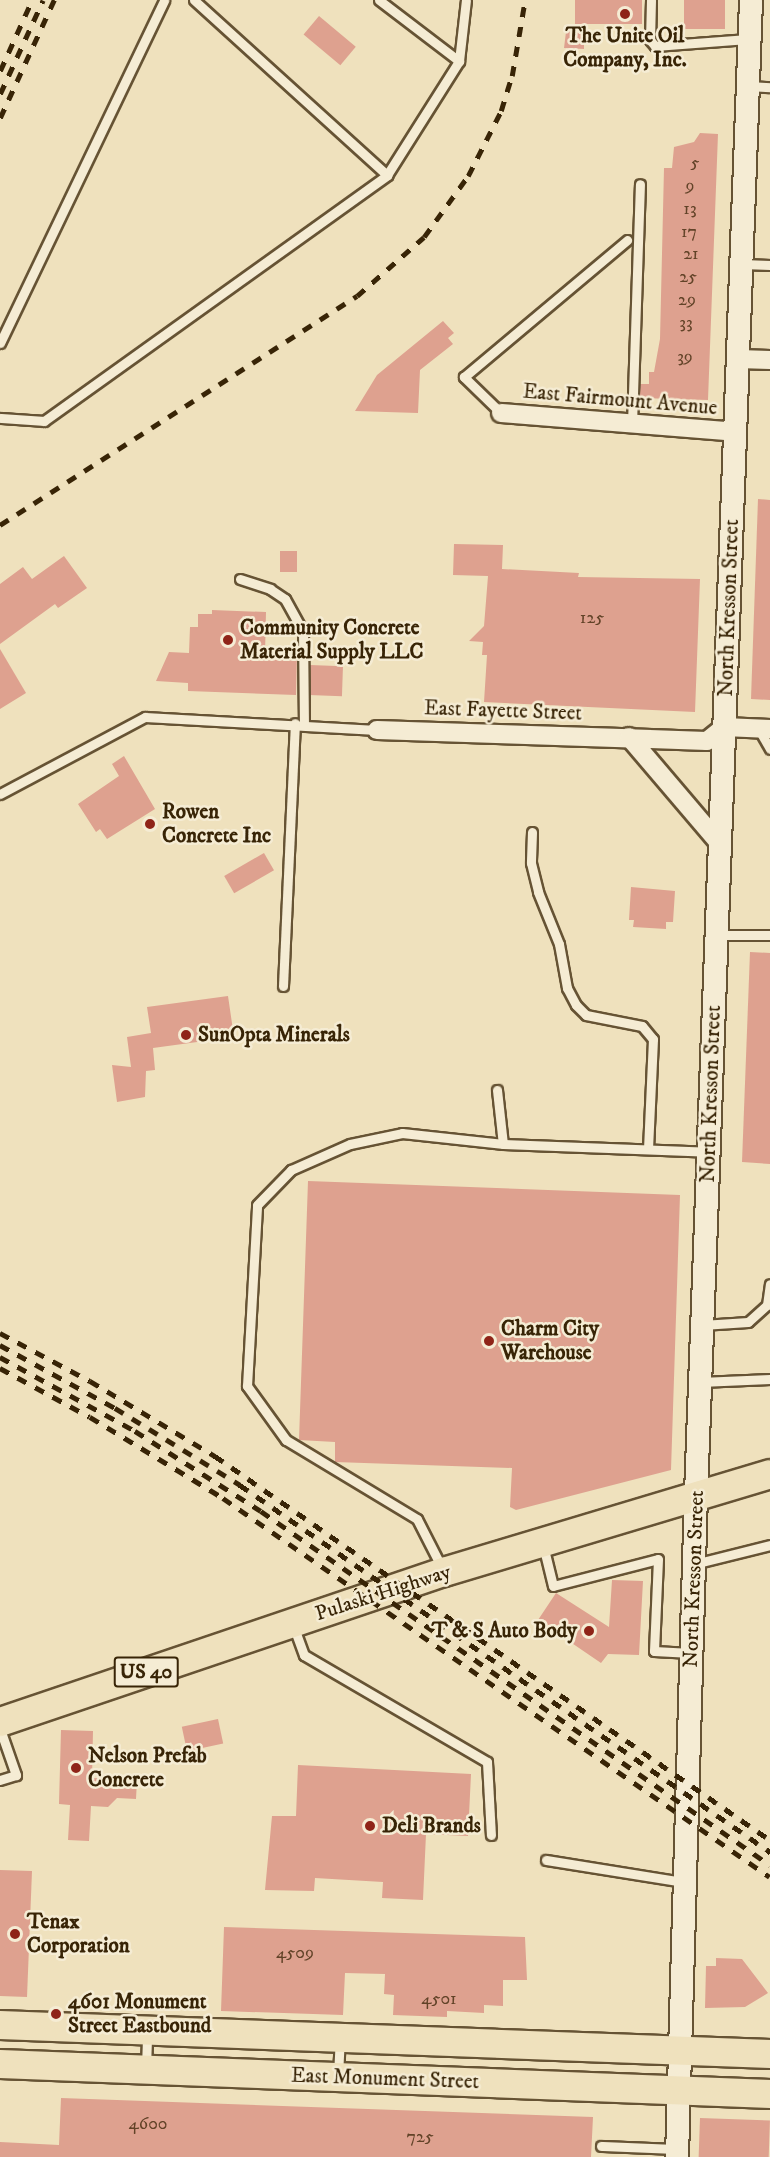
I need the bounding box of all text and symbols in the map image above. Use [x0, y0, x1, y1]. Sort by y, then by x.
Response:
marker: The Unite Oil Company, Inc. [618, 7, 632, 21]
place label: The Unite Oil Company, Inc. [563, 23, 687, 73]
house number: 5 [691, 152, 699, 174]
house number: 9 [686, 175, 694, 197]
house number: 13 [683, 198, 697, 220]
house number: 17 [681, 221, 697, 243]
house number: 21 [683, 243, 699, 265]
house number: 25 [679, 266, 697, 288]
house number: 29 [678, 289, 696, 311]
house number: 33 [679, 312, 693, 334]
house number: 39 [677, 346, 693, 368]
street label: East Fairmount Avenue [522, 379, 718, 421]
street label: North Kresson Street [713, 519, 745, 697]
house number: 125 [580, 607, 604, 629]
place label: Community Concrete Material Supply LLC [240, 615, 423, 665]
marker: Community Concrete Material Supply LLC [221, 633, 235, 647]
street label: East Fayette Street [424, 696, 582, 726]
place label: Rowen Concrete Inc [162, 799, 271, 849]
marker: Rowen Concrete Inc [143, 817, 157, 831]
street label: North Kresson Street [695, 1005, 727, 1183]
place label: SunOpta Minerals [198, 1022, 350, 1048]
marker: SunOpta Minerals [179, 1028, 193, 1042]
place label: Charm City Warehouse [501, 1316, 599, 1366]
marker: Charm City Warehouse [482, 1334, 496, 1348]
street label: North Kresson Street [678, 1490, 710, 1668]
street label: Pulaski Highway [312, 1559, 454, 1627]
place label: T & S Auto Body [432, 1618, 577, 1644]
marker: T & S Auto Body [582, 1624, 596, 1638]
road number: US 40 [113, 1655, 179, 1689]
place label: Nelson Prefab Concrete [88, 1743, 207, 1793]
marker: Nelson Prefab Concrete [69, 1761, 83, 1775]
place label: Deli Brands [382, 1813, 481, 1839]
marker: Deli Brands [363, 1819, 377, 1833]
place label: Tenax Corporation [27, 1909, 130, 1959]
marker: Tenax Corporation [8, 1927, 22, 1941]
house number: 4509 [276, 1942, 314, 1964]
house number: 4501 [421, 1988, 457, 2010]
place label: 4601 Monument Street Eastbound [68, 1989, 211, 2039]
marker: 4601 Monument Street Eastbound [49, 2007, 63, 2021]
street label: East Monument Street [290, 2063, 480, 2095]
house number: 4600 [128, 2113, 168, 2135]
house number: 725 [406, 2126, 434, 2148]

